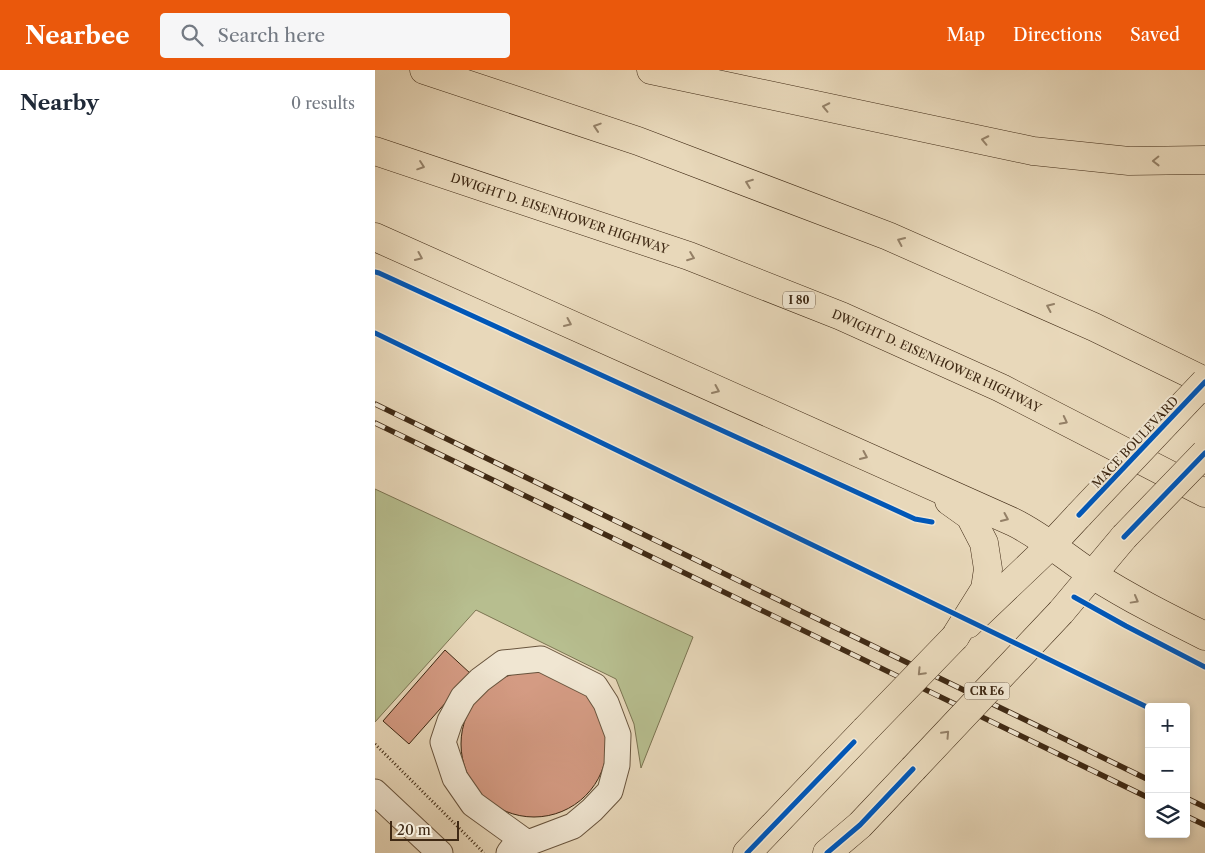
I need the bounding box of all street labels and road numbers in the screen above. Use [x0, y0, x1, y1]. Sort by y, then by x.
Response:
street label: DWIGHT D. EISENHOWER HIGHWAY [449, 169, 671, 256]
road number: I 80 [783, 292, 815, 308]
street label: DWIGHT D. EISENHOWER HIGHWAY [830, 306, 1044, 415]
street label: MACE BOULEVARD [1089, 393, 1182, 491]
road number: CR E6 [965, 682, 1009, 700]

